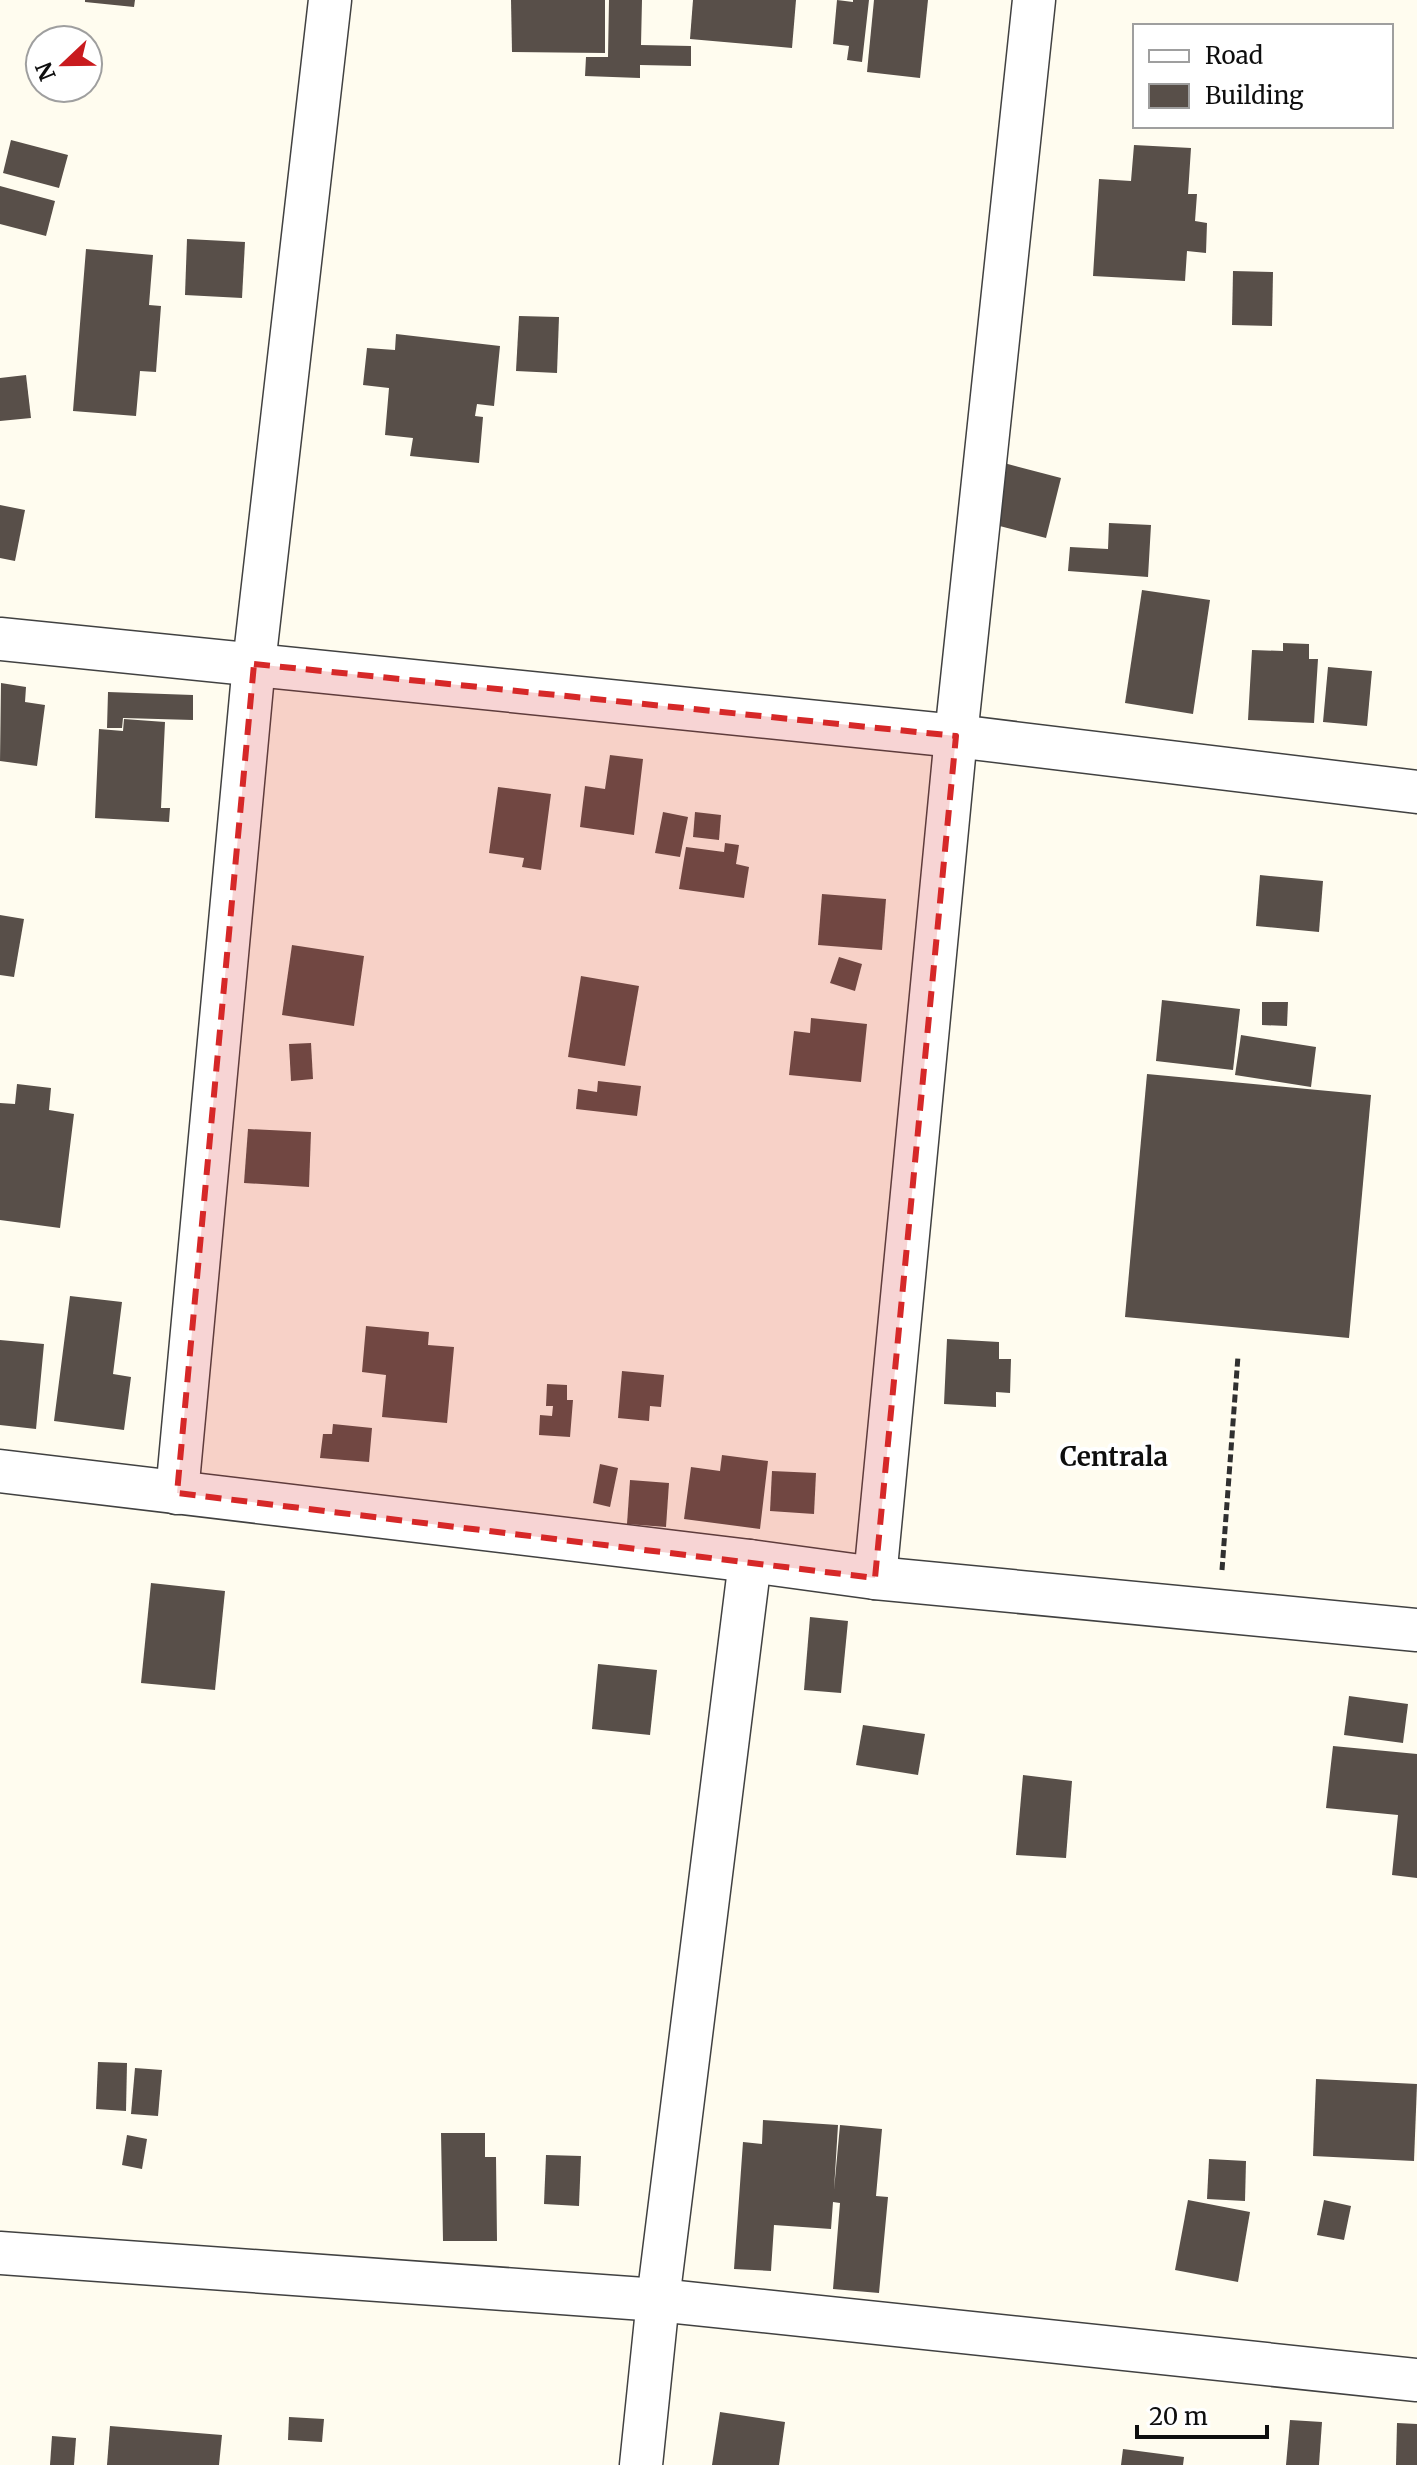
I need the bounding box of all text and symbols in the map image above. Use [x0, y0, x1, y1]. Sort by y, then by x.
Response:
north arrow [24, 24, 104, 104]
legend [1133, 24, 1393, 128]
text: Road [1205, 40, 1263, 71]
text: N [29, 58, 62, 85]
text: Building [1205, 80, 1304, 111]
district label: Centrala [1060, 1440, 1168, 1473]
scale bar [1137, 2389, 1267, 2439]
text: 20 m [1149, 2401, 1208, 2432]

